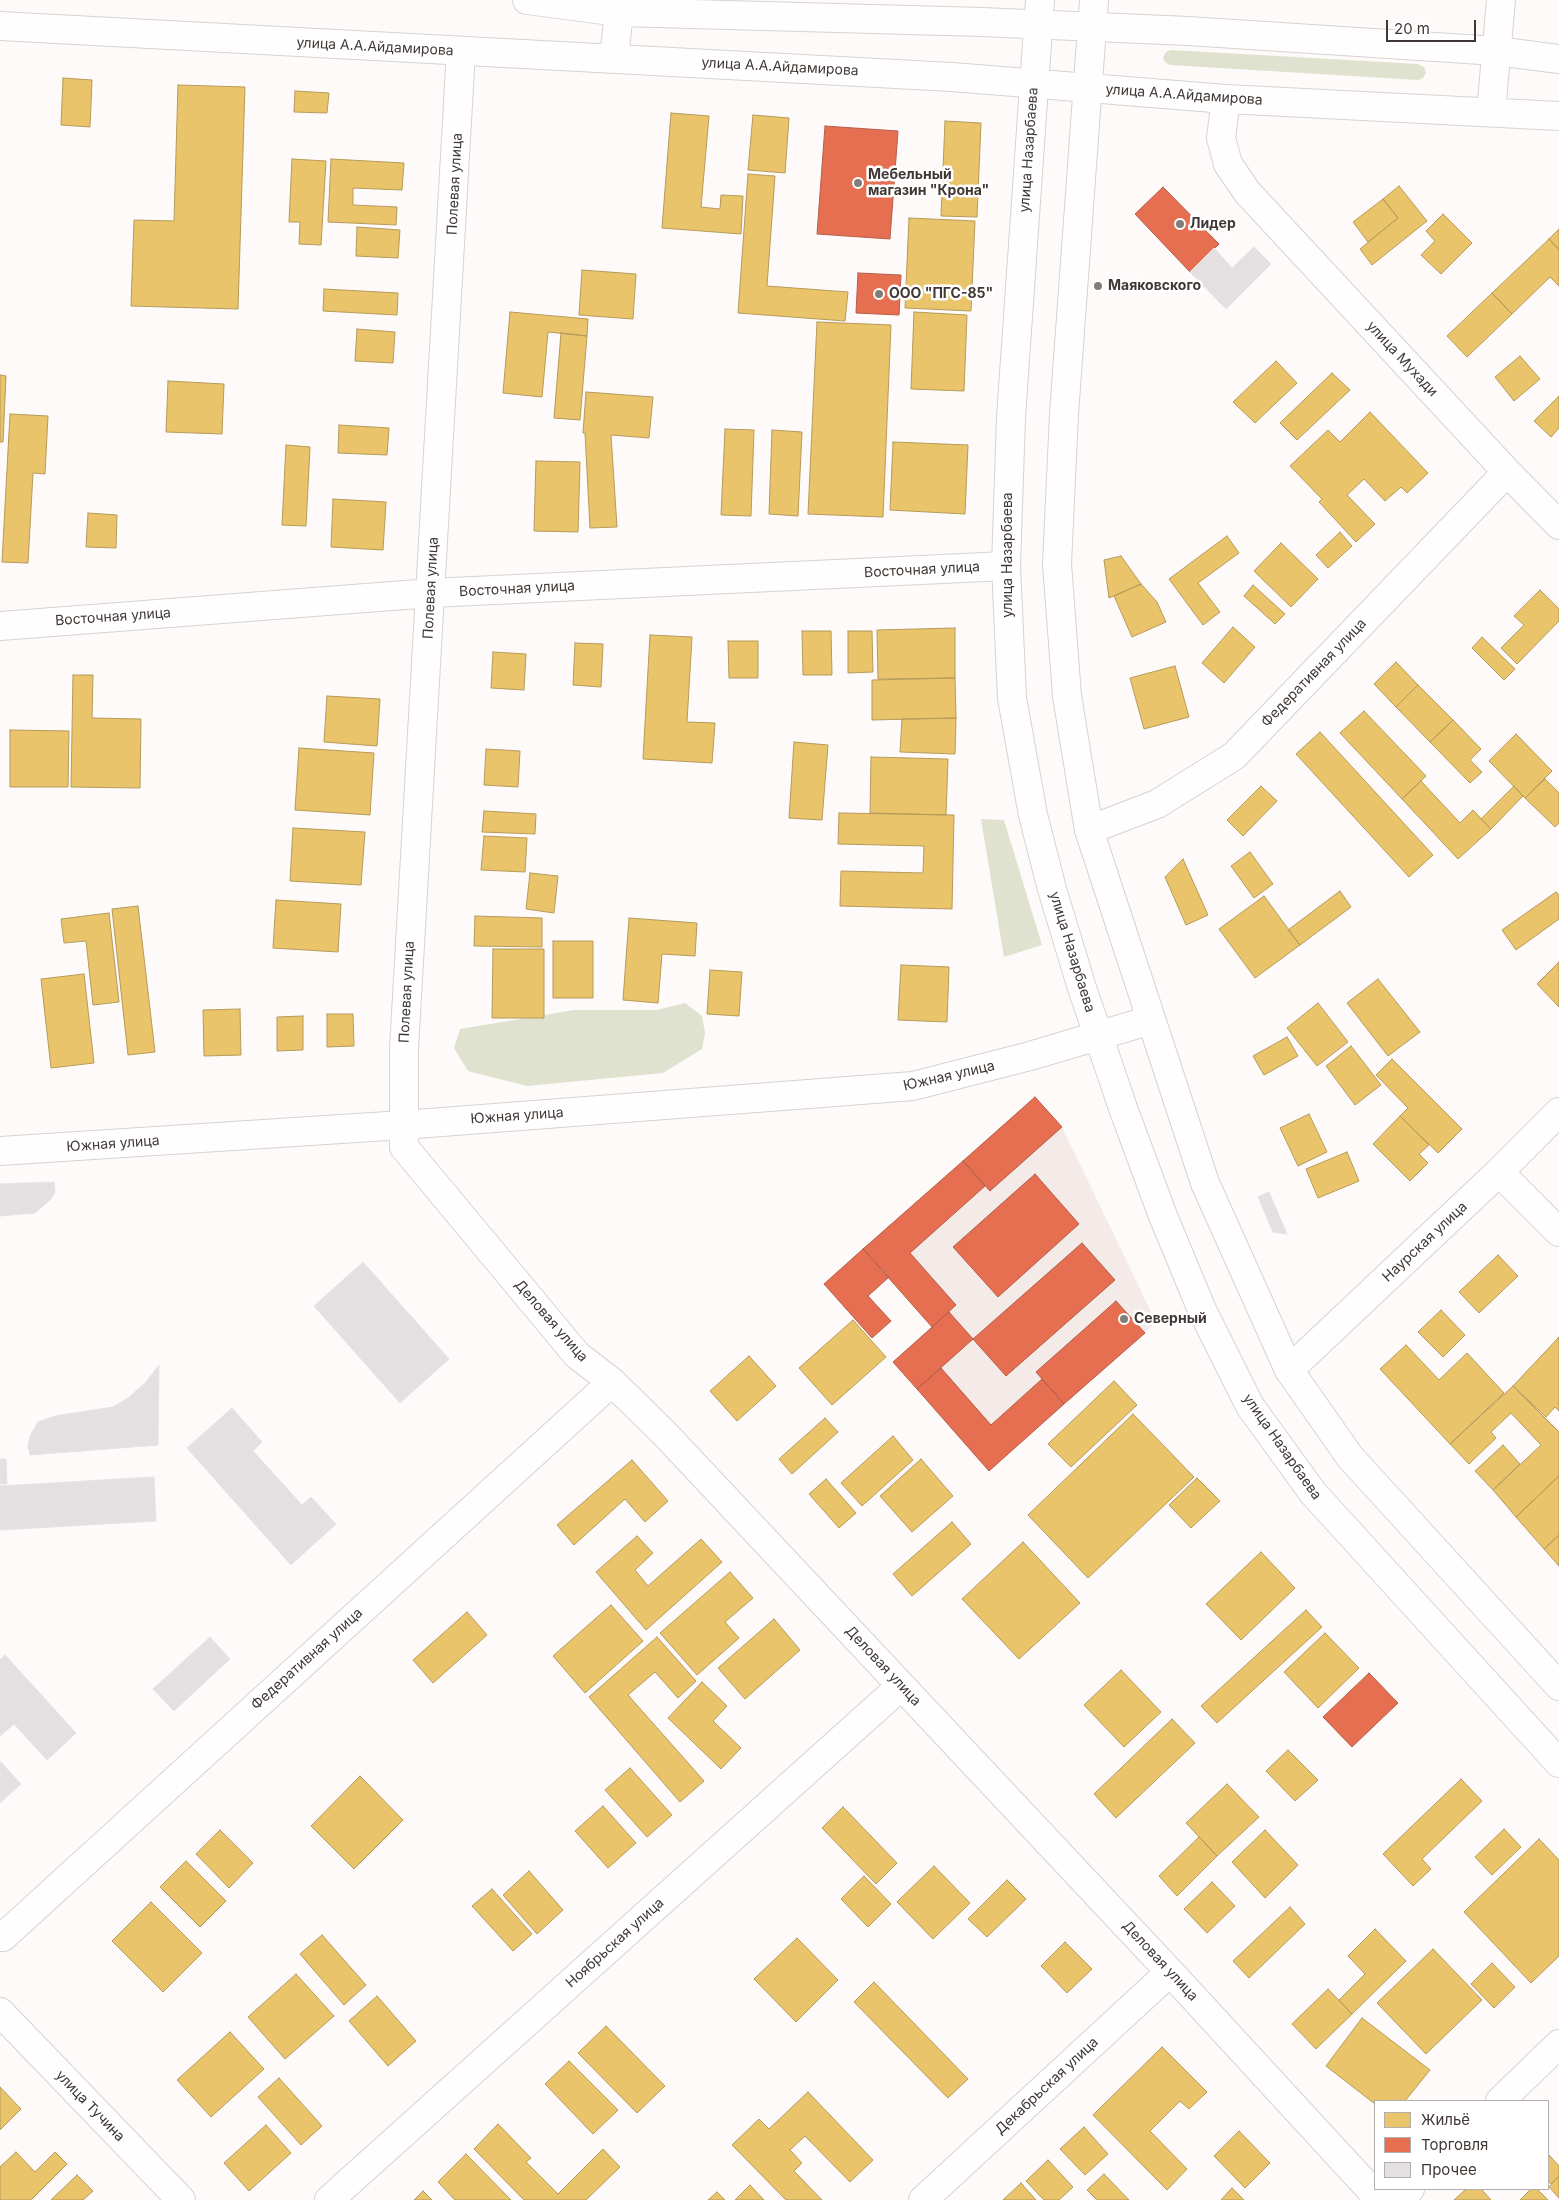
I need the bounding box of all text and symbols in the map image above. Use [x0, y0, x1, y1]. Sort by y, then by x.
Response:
scale bar [1389, 10, 1479, 42]
text: 20 m [1394, 19, 1430, 38]
street label: улица А.А.Айдамирова [296, 34, 454, 60]
street label: улица А.А.Айдамирова [701, 54, 859, 80]
street label: улица А.А.Айдамирова [1105, 81, 1263, 109]
street label: улица Назарбаева [1016, 87, 1042, 213]
street label: Полевая улица [444, 132, 466, 236]
place label: Мебельный магазин "Крона" [868, 167, 989, 200]
marker: Мебельный магазин "Крона" [852, 177, 864, 189]
place label: Лидер [1190, 216, 1236, 232]
marker: Лидер [1174, 218, 1186, 230]
place label: Маяковского [1108, 278, 1201, 294]
marker: Маяковского [1092, 280, 1104, 292]
place label: ООО "ПГС-85" [889, 286, 993, 302]
marker: ООО "ПГС-85" [873, 288, 885, 300]
street label: улица Мухади [1363, 318, 1441, 400]
street label: улица Назарбаева [1000, 492, 1016, 618]
street label: Полевая улица [420, 536, 442, 640]
street label: Восточная улица [864, 559, 980, 581]
street label: Восточная улица [459, 578, 575, 600]
street label: Восточная улица [55, 605, 171, 629]
street label: Федеративная улица [1258, 615, 1370, 731]
street label: улица Назарбаева [1046, 890, 1098, 1014]
street label: Полевая улица [396, 940, 418, 1044]
street label: Южная улица [902, 1057, 996, 1095]
street label: Южная улица [470, 1104, 564, 1128]
street label: Южная улица [66, 1132, 160, 1156]
street label: Наурская улица [1379, 1199, 1471, 1285]
street label: Деловая улица [511, 1276, 591, 1366]
place label: Северный [1134, 1311, 1207, 1327]
marker: Северный [1118, 1313, 1130, 1325]
street label: улица Назарбаева [1239, 1391, 1325, 1503]
street label: Федеративная улица [248, 1605, 366, 1713]
street label: Деловая улица [842, 1622, 924, 1710]
street label: Ноябрьская улица [562, 1895, 668, 1991]
street label: Деловая улица [1119, 1917, 1201, 2005]
street label: Декабрьская улица [992, 2034, 1102, 2138]
street label: улица Тучина [52, 2067, 128, 2145]
legend [1374, 2100, 1549, 2190]
text: Жильё [1421, 2110, 1470, 2129]
text: Торговля [1421, 2135, 1488, 2154]
text: Прочее [1421, 2160, 1477, 2179]

